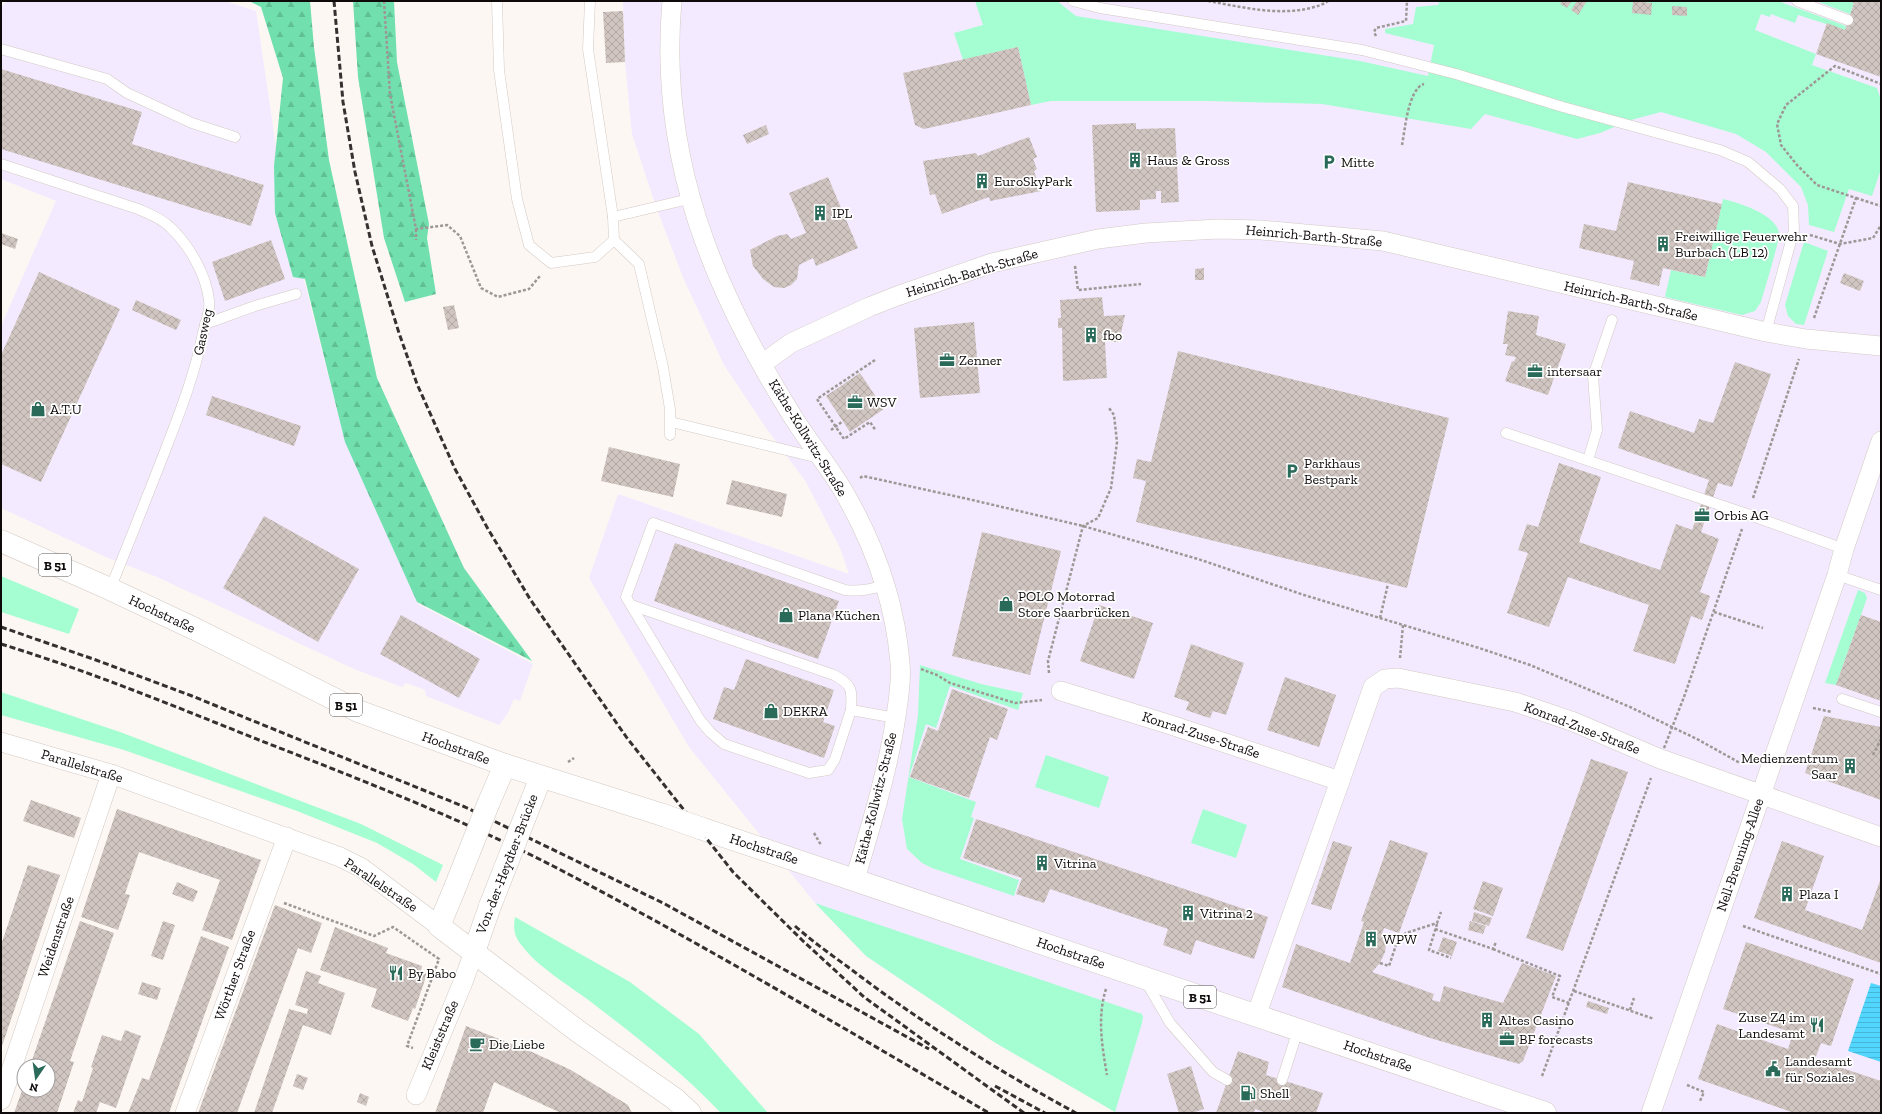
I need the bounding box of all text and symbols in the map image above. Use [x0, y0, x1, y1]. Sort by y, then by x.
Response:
building icon: Haus & Gross [1126, 151, 1144, 169]
place label: Haus & Gross [1147, 152, 1230, 169]
parking icon: Mitte [1320, 153, 1338, 171]
place label: Mitte [1341, 154, 1375, 171]
building icon: EuroSkyPark [973, 172, 991, 190]
place label: EuroSkyPark [994, 173, 1073, 190]
building icon: IPL [811, 204, 829, 222]
place label: IPL [832, 205, 852, 222]
street label: Heinrich-Barth-Straße [1245, 222, 1383, 250]
place label: Freiwillige Feuerwehr Burbach (LB 12) [1675, 228, 1808, 261]
building icon: Freiwillige Feuerwehr Burbach (LB 12) [1654, 235, 1672, 253]
street label: Heinrich-Barth-Straße [904, 245, 1040, 301]
street label: Heinrich-Barth-Straße [1562, 277, 1700, 325]
street label: Gasweg [190, 307, 216, 357]
building icon: fbo [1082, 326, 1100, 344]
place label: fbo [1103, 327, 1122, 344]
office icon: Zenner [938, 351, 956, 369]
place label: Zenner [959, 352, 1002, 369]
office icon: intersaar [1526, 362, 1544, 380]
place label: intersaar [1547, 363, 1602, 380]
street label: Käthe-Kollwitz-Straße [765, 376, 851, 500]
office icon: WSV [846, 393, 864, 411]
place label: WSV [867, 394, 897, 411]
shop icon: A.T.U [29, 400, 47, 418]
place label: A.T.U [50, 401, 82, 418]
place label: Parkhaus Bestpark [1304, 455, 1360, 488]
parking icon: Parkhaus Bestpark [1283, 462, 1301, 480]
office icon: Orbis AG [1693, 506, 1711, 524]
place label: Orbis AG [1714, 507, 1769, 524]
road number: B 51 [39, 554, 71, 576]
place label: POLO Motorrad Store Saarbrücken [1018, 588, 1130, 621]
street label: Hochstraße [126, 591, 198, 637]
shop icon: POLO Motorrad Store Saarbrücken [997, 595, 1015, 613]
shop icon: Plana Küchen [777, 606, 795, 624]
place label: Plana Küchen [798, 607, 880, 624]
road number: B 51 [330, 694, 362, 716]
street label: Konrad-Zuse-Straße [1522, 698, 1643, 758]
shop icon: DEKRA [762, 702, 780, 720]
place label: DEKRA [783, 703, 829, 720]
street label: Konrad-Zuse-Straße [1140, 708, 1263, 762]
street label: Hochstraße [420, 728, 493, 768]
street label: Käthe-Kollwitz-Straße [851, 730, 901, 866]
street label: Parallelstraße [39, 745, 125, 787]
place label: Medienzentrum Saar [1741, 750, 1838, 783]
building icon: Medienzentrum Saar [1841, 757, 1859, 775]
street label: Von-der-Heydter-Brücke [472, 791, 542, 937]
street label: Nell-Breuning-Allee [1713, 796, 1767, 914]
street label: Hochstraße [727, 830, 801, 868]
street label: Parallelstraße [341, 854, 421, 916]
building icon: Vitrina [1033, 854, 1051, 872]
place label: Vitrina [1053, 855, 1097, 872]
building icon: Plaza I [1778, 885, 1796, 903]
place label: Plaza I [1799, 886, 1838, 903]
street label: Weidenstraße [34, 894, 78, 980]
building icon: Vitrina 2 [1179, 904, 1197, 922]
place label: Vitrina 2 [1199, 905, 1253, 922]
street label: Wörther Straße [211, 927, 259, 1023]
building icon: WPW [1362, 930, 1380, 948]
place label: WPW [1383, 931, 1417, 948]
street label: Hochstraße [1034, 933, 1108, 973]
restaurant icon: By Babo [387, 964, 405, 982]
place label: By Babo [408, 965, 456, 982]
road number: B 51 [1184, 986, 1216, 1008]
street label: Kleiststraße [418, 997, 462, 1072]
place label: Zuse Z4 im Landesamt [1738, 1009, 1806, 1042]
building icon: Altes Casino [1478, 1011, 1496, 1029]
place label: Altes Casino [1499, 1012, 1574, 1029]
restaurant icon: Zuse Z4 im Landesamt [1808, 1016, 1826, 1034]
office icon: BF forecasts [1498, 1030, 1516, 1048]
place label: BF forecasts [1519, 1031, 1593, 1048]
cafe icon: Die Liebe [468, 1035, 486, 1053]
place label: Die Liebe [489, 1036, 545, 1053]
street label: Hochstraße [1341, 1036, 1415, 1076]
place label: Landesamt für Soziales [1785, 1053, 1854, 1086]
north arrow [16, 1058, 56, 1098]
public building icon: Landesamt für Soziales [1764, 1060, 1782, 1078]
text: N [28, 1080, 39, 1095]
fuel station icon: Shell [1239, 1084, 1257, 1102]
place label: Shell [1260, 1085, 1290, 1102]

